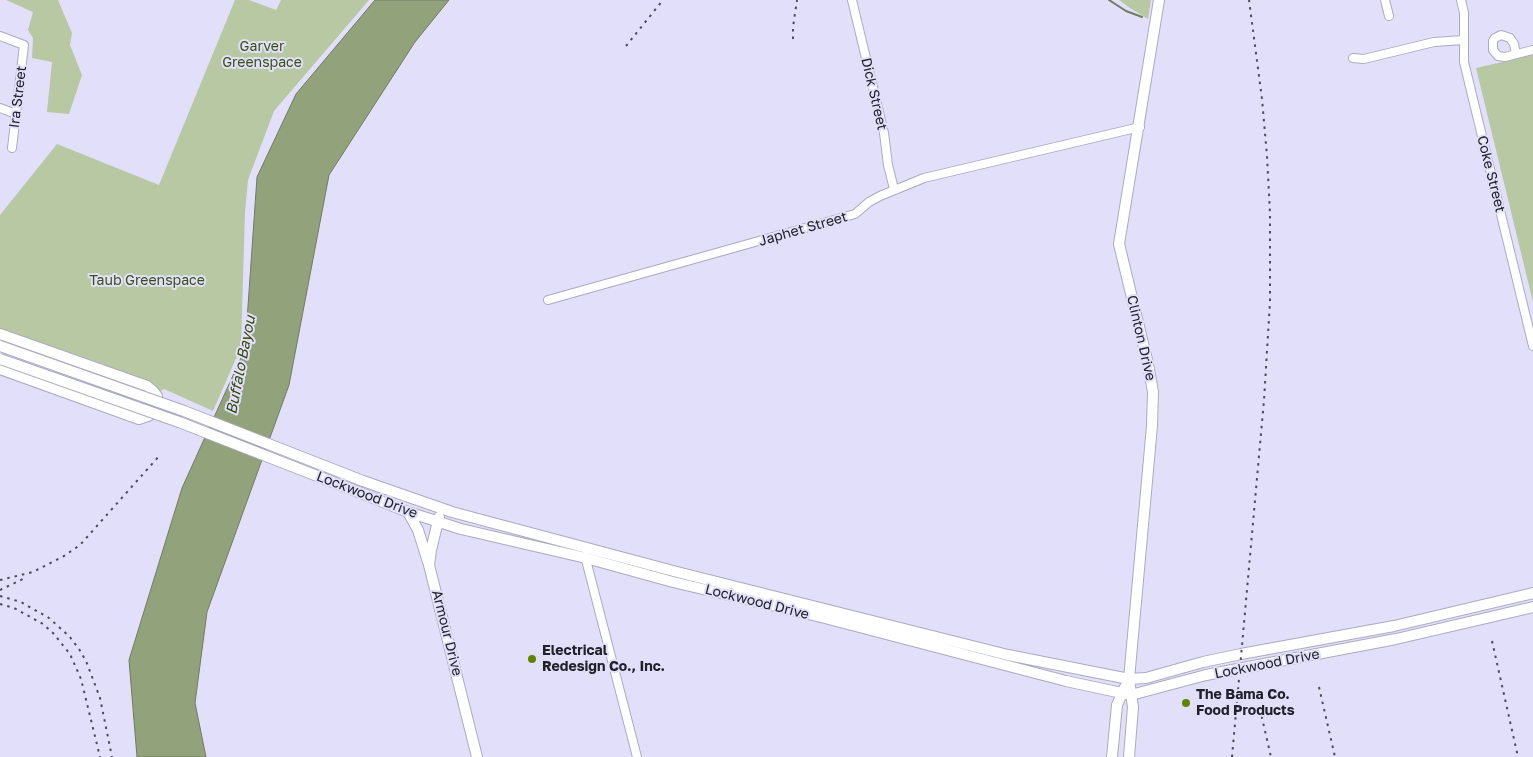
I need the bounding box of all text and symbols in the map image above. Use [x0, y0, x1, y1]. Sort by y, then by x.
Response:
park label: Garver Greenspace [222, 39, 302, 72]
street label: Dick Street [857, 56, 891, 132]
street label: Ira Street [6, 65, 30, 129]
street label: Coke Street [1473, 134, 1509, 214]
street label: Japhet Street [757, 208, 849, 250]
park label: Taub Greenspace [89, 273, 205, 289]
street label: Clinton Drive [1123, 294, 1159, 382]
water label: Buffalo Bayou [223, 314, 259, 416]
street label: Lockwood Drive [314, 468, 420, 522]
street label: Lockwood Drive [703, 581, 811, 623]
street label: Armour Drive [428, 588, 466, 678]
place label: Electrical Redesign Co., Inc. [542, 643, 665, 676]
street label: Lockwood Drive [1213, 646, 1321, 682]
marker: Electrical Redesign Co., Inc. [526, 653, 538, 665]
place label: The Bama Co. Food Products [1196, 687, 1295, 720]
marker: The Bama Co. Food Products [1180, 697, 1192, 709]

